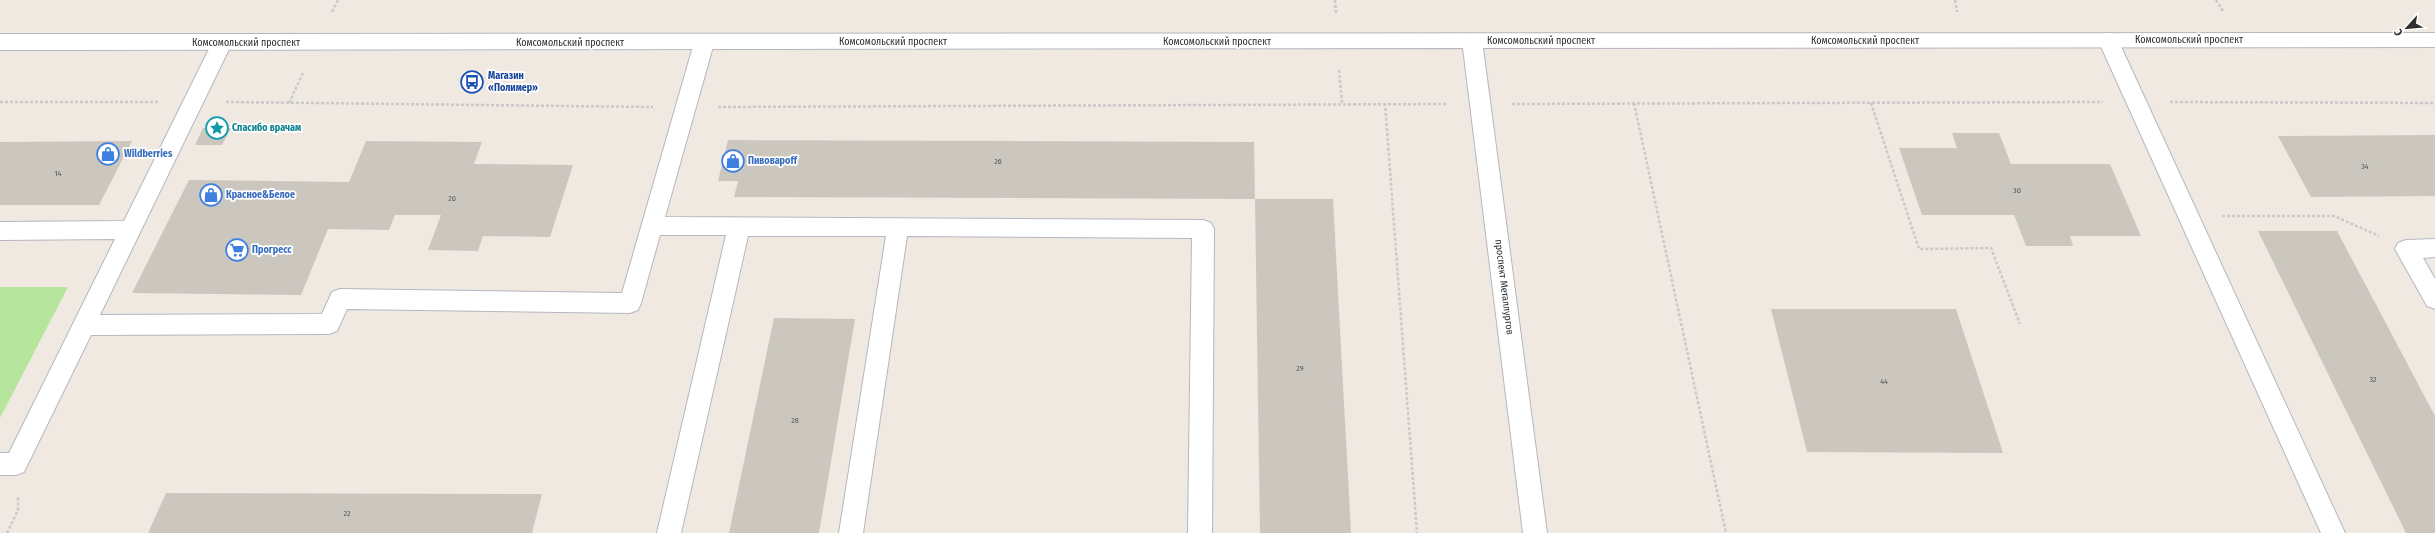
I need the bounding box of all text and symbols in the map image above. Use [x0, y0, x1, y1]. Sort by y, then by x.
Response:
north arrow [2387, 8, 2427, 48]
text: С [2391, 27, 2406, 38]
street label: Комсомольский проспект [2135, 34, 2244, 46]
street label: Комсомольский проспект [1487, 35, 1596, 47]
street label: Комсомольский проспект [1811, 35, 1920, 47]
street label: Комсомольский проспект [839, 36, 948, 48]
street label: Комсомольский проспект [1163, 36, 1272, 48]
street label: Комсомольский проспект [192, 37, 301, 49]
street label: Комсомольский проспект [516, 37, 625, 49]
bus stop icon: Магазин «Полимер» [459, 69, 485, 95]
place label: Магазин «Полимер» [488, 70, 538, 94]
place icon: Спасибо врачам [204, 115, 230, 141]
place label: Спасибо врачам [232, 122, 301, 134]
shop icon: Wildberries [95, 141, 121, 167]
place label: Wildberries [124, 148, 173, 160]
shop icon: Пивовароff [720, 148, 746, 174]
place label: Пивовароff [748, 155, 798, 167]
house number: 26 [994, 157, 1002, 166]
house number: 34 [2361, 162, 2369, 171]
house number: 14 [55, 169, 62, 178]
shop icon: Красное&Белое [198, 182, 224, 208]
house number: 30 [2013, 186, 2021, 195]
place label: Красное&Белое [226, 189, 295, 201]
house number: 20 [448, 194, 456, 203]
supermarket icon: Прогресс [224, 237, 250, 263]
street label: проспект Металлургов [1492, 239, 1516, 335]
place label: Прогресс [252, 244, 292, 256]
house number: 29 [1296, 364, 1304, 373]
house number: 32 [2369, 375, 2377, 384]
house number: 44 [1880, 377, 1888, 386]
house number: 28 [791, 416, 799, 425]
house number: 22 [343, 509, 351, 518]

